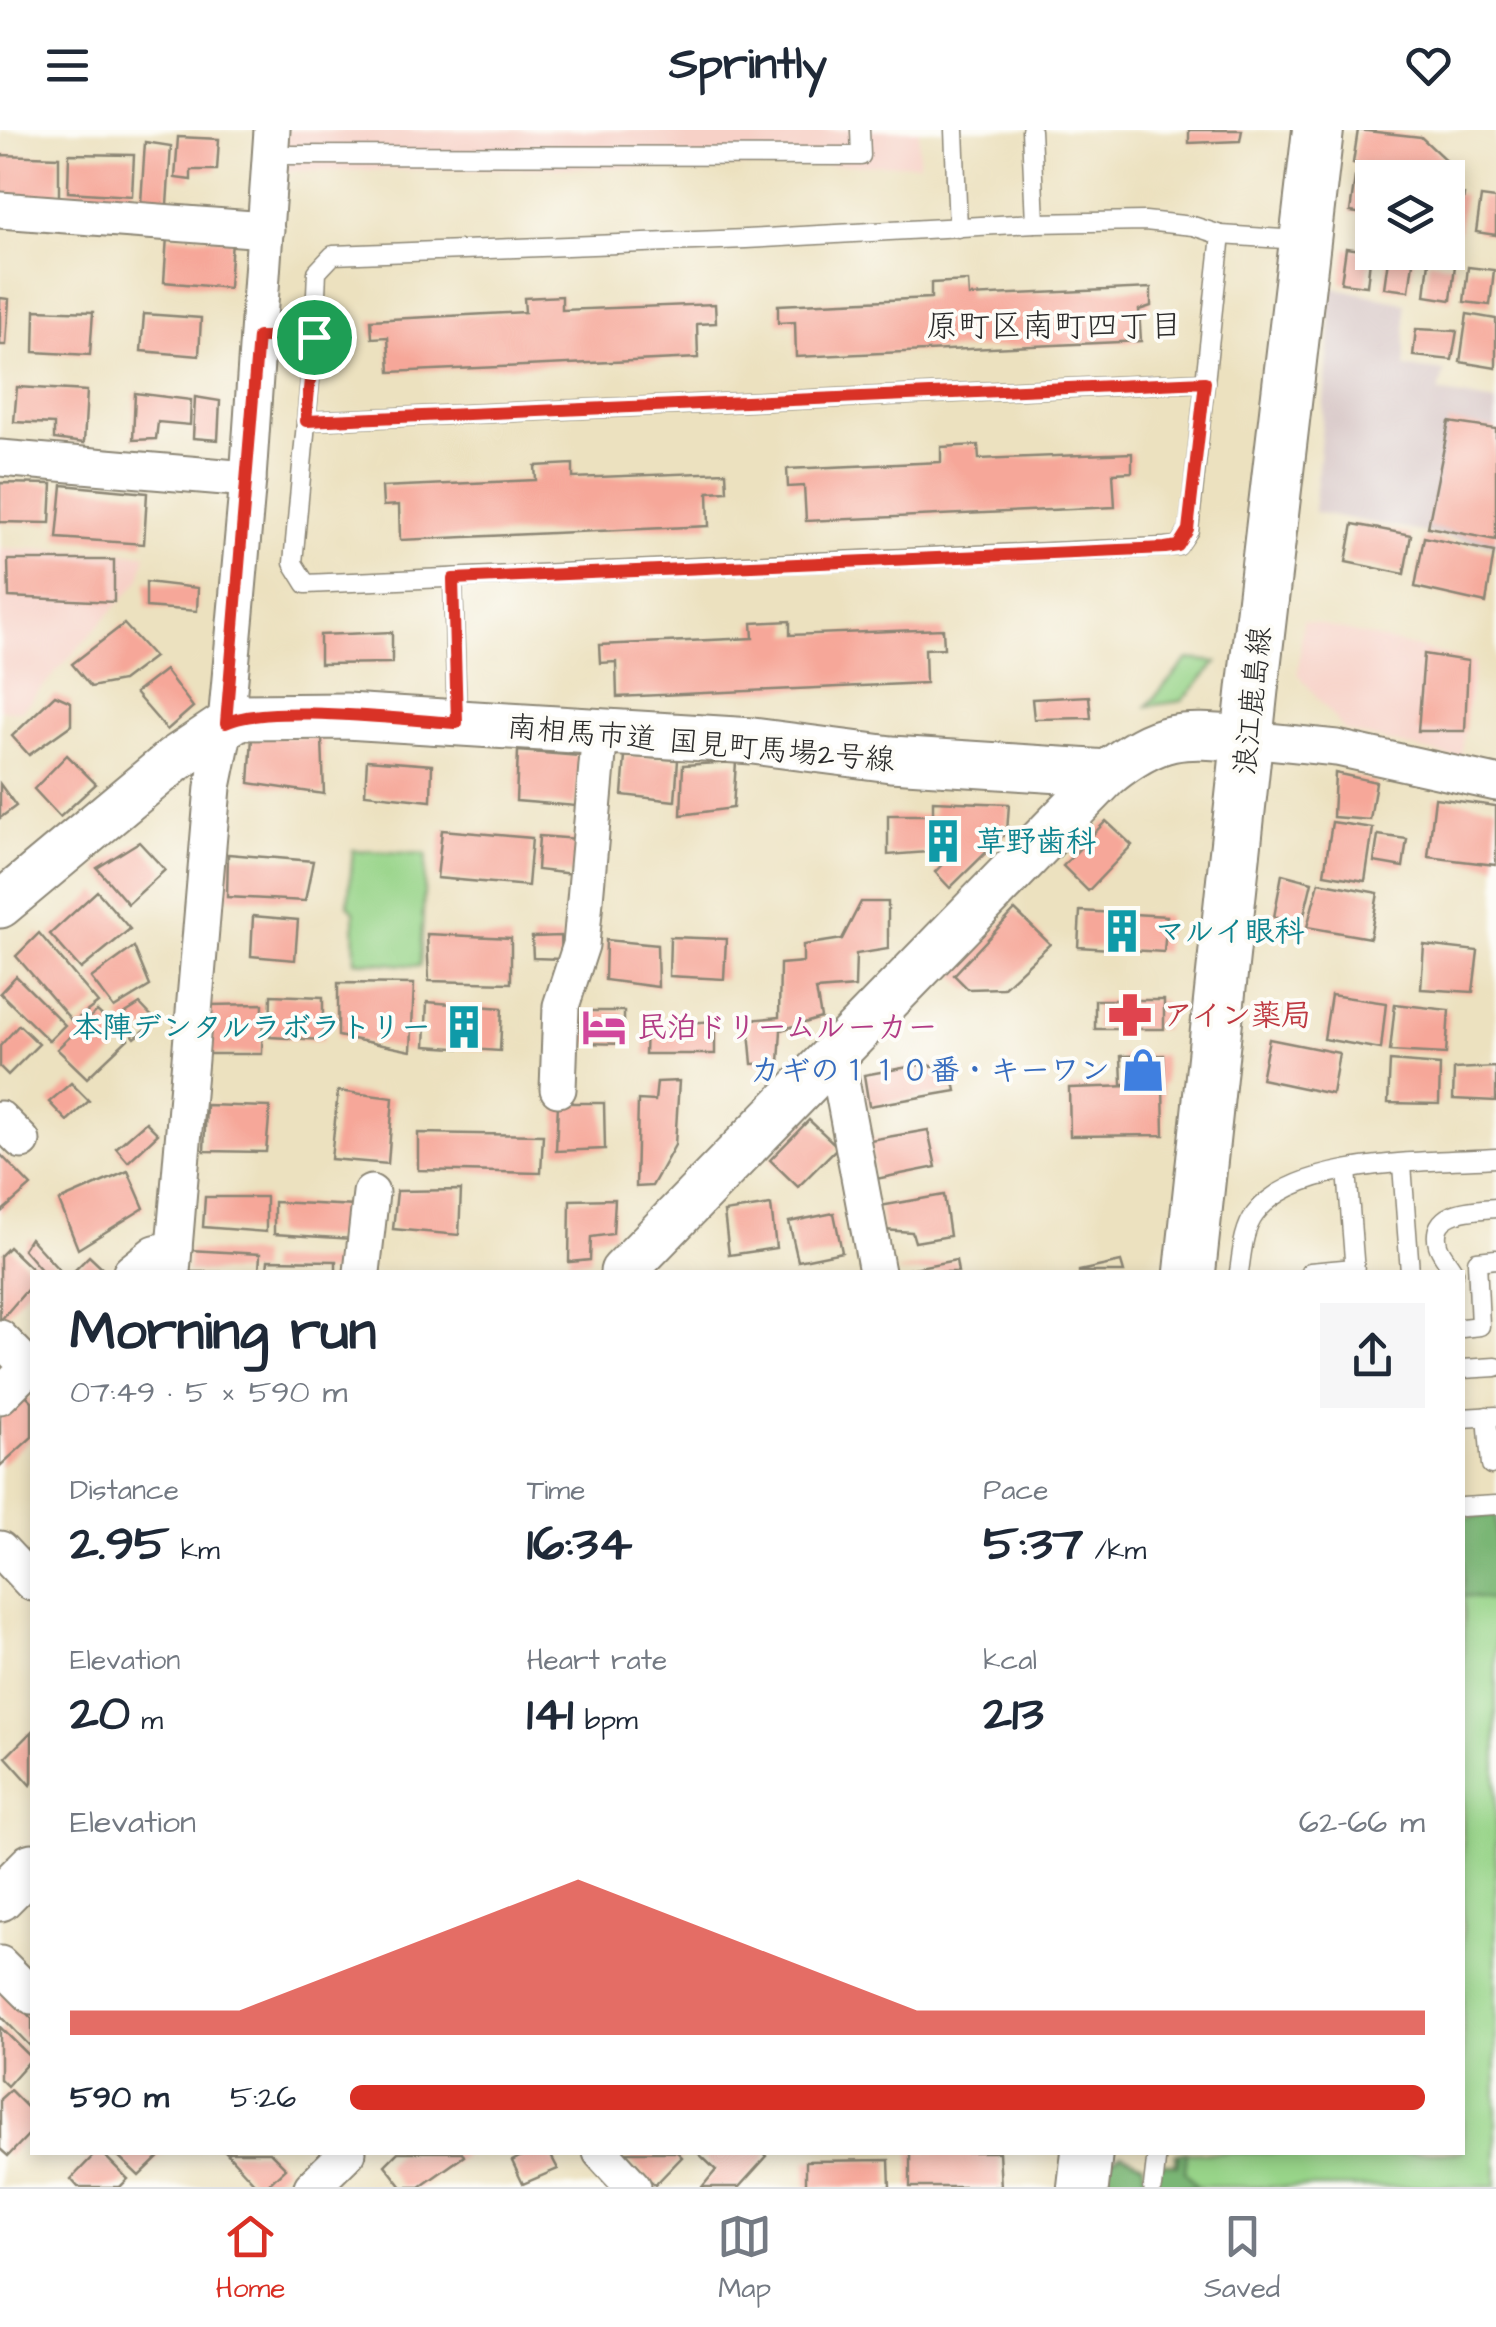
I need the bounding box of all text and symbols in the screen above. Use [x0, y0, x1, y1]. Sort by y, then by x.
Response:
text: Sprintly [669, 34, 827, 96]
icon: menu [40, 38, 95, 93]
icon: heart [1401, 38, 1456, 93]
map controls [1355, 160, 1465, 270]
button: layers [1355, 160, 1465, 270]
pin [272, 295, 357, 380]
district label: 原町区南町四丁目 [926, 304, 1182, 349]
icon: arrive [287, 310, 342, 365]
street label: 浪江鹿島線 [1224, 624, 1282, 778]
street label: 南相馬市道 国見町馬場2号線 [505, 706, 897, 782]
building icon: 草野歯科 [919, 817, 967, 865]
place label: 草野歯科 [976, 821, 1096, 863]
building icon: マルイ眼科 [1098, 907, 1146, 955]
place label: マルイ眼科 [1155, 911, 1304, 953]
pharmacy icon: アイン薬局 [1106, 991, 1154, 1039]
place label: アイン薬局 [1163, 995, 1311, 1037]
building icon: 本陣デンタルラボラトリー [440, 1003, 488, 1051]
hotel icon: 民泊ドリームルーカー [580, 1003, 628, 1051]
place label: 本陣デンタルラボラトリー [72, 1007, 431, 1049]
place label: 民泊ドリームルーカー [637, 1007, 938, 1049]
shop icon: カギの１１０番・キーワン [1119, 1046, 1167, 1094]
place label: カギの１１０番・キーワン [750, 1050, 1110, 1092]
text: Morning run [70, 1294, 376, 1370]
button: share [1320, 1303, 1425, 1408]
text: 07:49 · 5 × 590 m [70, 1370, 347, 1415]
text: Distance [70, 1471, 179, 1510]
text: Time [527, 1471, 585, 1510]
text: Pace [983, 1471, 1048, 1510]
text: 2.95 [70, 1510, 170, 1579]
text: 16:34 [527, 1510, 632, 1579]
text: 5:37 [983, 1510, 1083, 1579]
text: km [170, 1531, 220, 1570]
text: /km [1083, 1531, 1146, 1570]
text: Elevation [70, 1641, 180, 1680]
text: Heart rate [527, 1641, 667, 1680]
text: kcal [983, 1641, 1037, 1680]
text: 20 [70, 1680, 130, 1749]
text: 141 [527, 1680, 573, 1749]
text: 213 [983, 1680, 1044, 1749]
text: m [130, 1701, 163, 1740]
text: bpm [573, 1701, 638, 1740]
text: Elevation [70, 1800, 196, 1845]
text: 62–66 m [1299, 1800, 1425, 1845]
text: 590 m [70, 2075, 169, 2120]
text: 5:26 [230, 2075, 296, 2120]
tab: Home [216, 2209, 286, 2308]
tab: Map [717, 2209, 772, 2308]
tab: Saved [1204, 2209, 1280, 2308]

